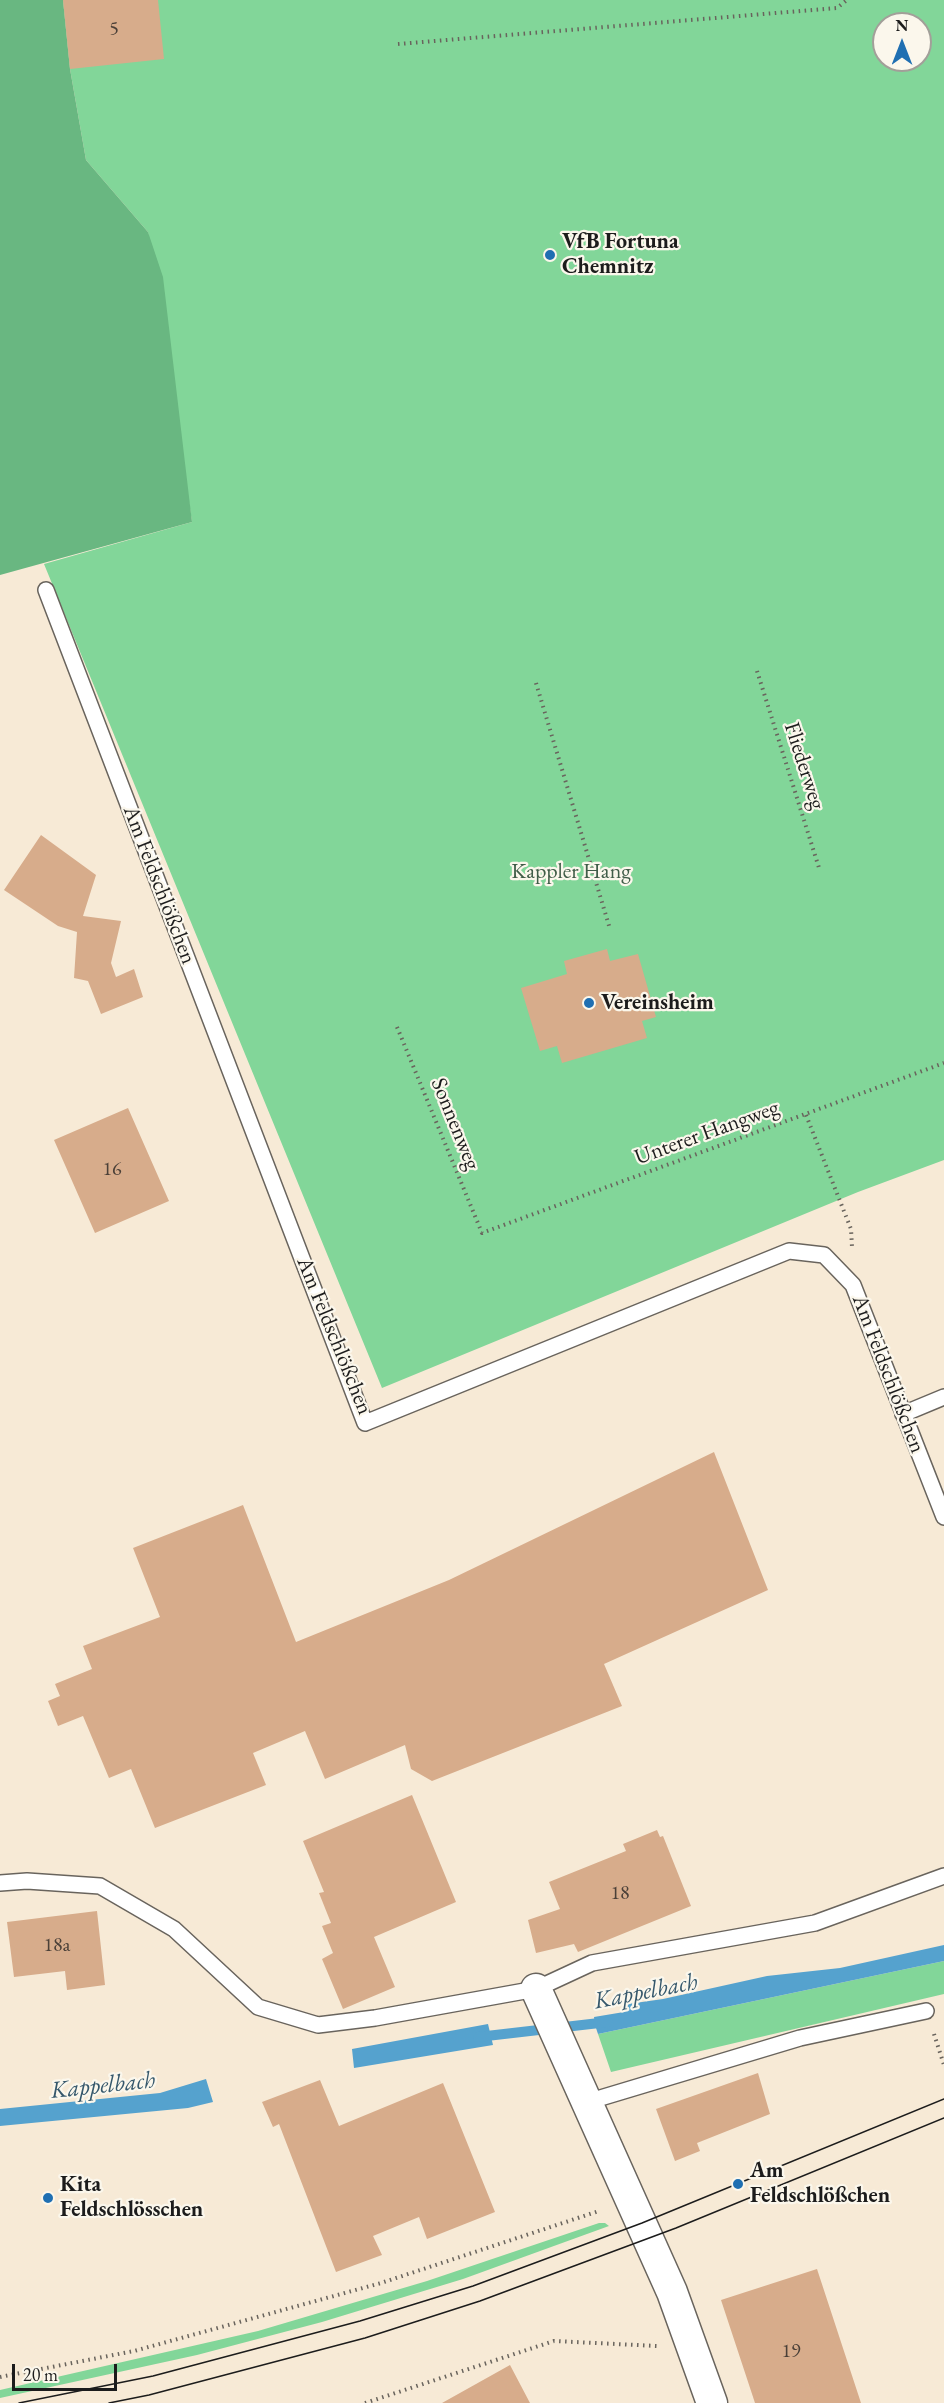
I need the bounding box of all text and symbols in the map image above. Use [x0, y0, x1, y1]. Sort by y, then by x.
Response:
north arrow [872, 12, 932, 72]
text: N [896, 15, 908, 36]
house number: 5 [109, 18, 119, 42]
place label: VfB Fortuna Chemnitz [562, 229, 679, 280]
marker: VfB Fortuna Chemnitz [543, 248, 557, 262]
street label: Fliederweg [778, 719, 830, 813]
street label: Am Feldschlößchen [117, 802, 201, 968]
park label: Kappler Hang [511, 859, 631, 885]
place label: Vereinsheim [601, 990, 714, 1016]
marker: Vereinsheim [582, 996, 596, 1010]
street label: Sonnenweg [425, 1074, 485, 1174]
street label: Unterer Hangweg [631, 1095, 783, 1171]
house number: 16 [102, 1158, 122, 1182]
street label: Am Feldschlößchen [290, 1253, 378, 1419]
street label: Am Feldschlößchen [846, 1291, 930, 1457]
house number: 18 [610, 1882, 630, 1906]
house number: 18a [43, 1934, 71, 1958]
water label: Kappelbach [592, 1968, 700, 2016]
water label: Kappelbach [49, 2066, 157, 2106]
place label: Am Feldschlößchen [750, 2158, 890, 2210]
place label: Kita Feldschlösschen [60, 2172, 203, 2224]
marker: Am Feldschlößchen [731, 2177, 745, 2191]
marker: Kita Feldschlösschen [41, 2191, 55, 2205]
house number: 19 [781, 2340, 801, 2364]
scale bar [15, 2352, 120, 2390]
text: 20 m [23, 2363, 58, 2386]

